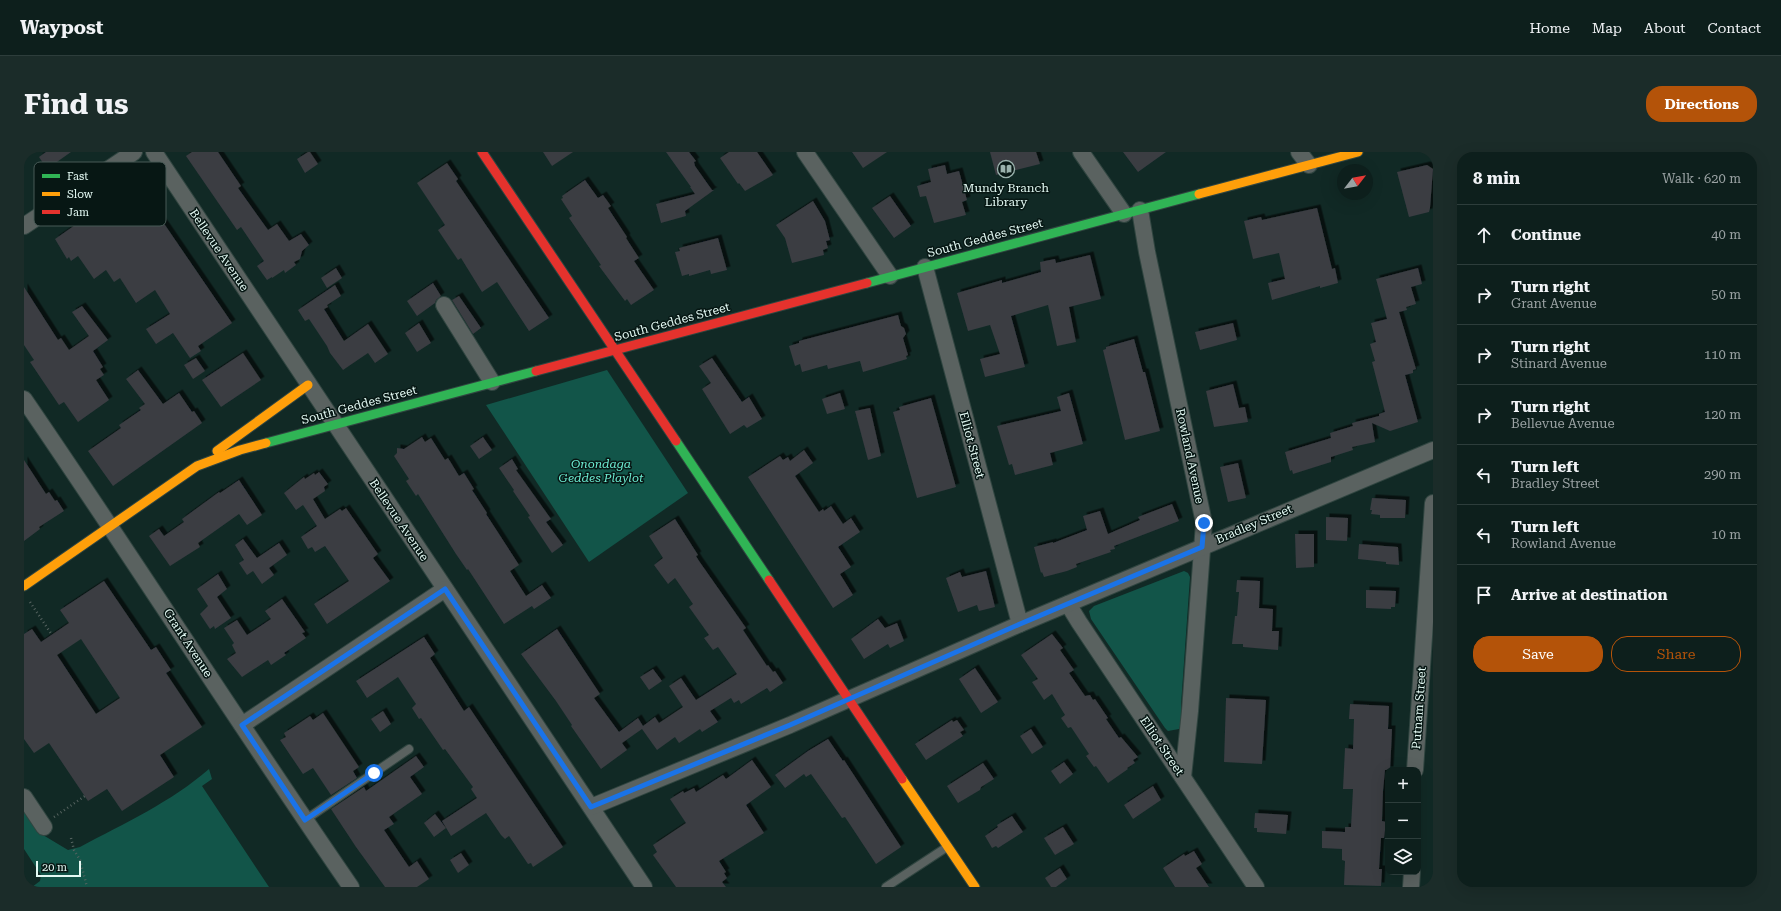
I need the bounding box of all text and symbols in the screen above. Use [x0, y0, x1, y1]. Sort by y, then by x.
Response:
text: Waypost [20, 16, 103, 39]
text: Home [1529, 20, 1570, 36]
text: Map [1592, 20, 1622, 36]
text: About [1644, 20, 1686, 36]
text: Contact [1708, 20, 1761, 36]
button: Directions [1646, 86, 1757, 122]
text: Find us [24, 88, 128, 121]
library icon: Mundy Branch Library [996, 159, 1016, 179]
legend [34, 162, 166, 226]
north arrow [1337, 164, 1373, 200]
text: 8 min [1473, 168, 1520, 188]
text: Fast [67, 170, 88, 183]
text: Walk · 620 m [1662, 171, 1741, 186]
place label: Mundy Branch Library [963, 181, 1049, 209]
text: Slow [67, 188, 94, 201]
text: Jam [67, 206, 89, 219]
street label: Bellevue Avenue [186, 206, 252, 294]
street label: South Geddes Street [926, 216, 1045, 260]
icon: ahead [1473, 224, 1495, 246]
text: Continue [1511, 226, 1581, 244]
text: 40 m [1711, 227, 1741, 242]
text: Turn right [1511, 278, 1590, 296]
icon: right [1473, 284, 1495, 306]
text: 50 m [1711, 287, 1741, 302]
text: Grant Avenue [1511, 296, 1597, 311]
street label: South Geddes Street [613, 300, 732, 344]
text: Turn right [1511, 338, 1590, 356]
icon: right [1473, 344, 1495, 366]
text: 110 m [1704, 347, 1741, 362]
text: Stinard Avenue [1511, 356, 1607, 371]
street label: South Geddes Street [300, 383, 419, 427]
text: Turn right [1511, 398, 1590, 416]
icon: right [1473, 404, 1495, 426]
street label: Rowland Avenue [1173, 407, 1207, 505]
text: 120 m [1704, 407, 1741, 422]
street label: Elliot Street [956, 410, 988, 480]
text: Bellevue Avenue [1511, 416, 1615, 431]
park label: Onondaga Geddes Playlot [559, 457, 644, 485]
text: Turn left [1511, 458, 1579, 476]
icon: left [1473, 464, 1495, 486]
text: 290 m [1704, 467, 1741, 482]
street label: Bellevue Avenue [366, 476, 432, 564]
text: Bradley Street [1511, 476, 1599, 491]
street label: Bradley Street [1214, 501, 1295, 546]
route end [1195, 514, 1213, 532]
text: Turn left [1511, 518, 1579, 536]
icon: left [1473, 524, 1495, 546]
text: 10 m [1711, 527, 1741, 542]
text: Rowland Avenue [1511, 536, 1616, 551]
icon: arrive [1473, 584, 1495, 606]
text: Arrive at destination [1511, 586, 1667, 604]
street label: Grant Avenue [161, 606, 216, 680]
button: Save [1473, 636, 1603, 672]
button: Share [1611, 636, 1741, 672]
street label: Putnam Street [1409, 666, 1429, 750]
street label: Elliot Street [1137, 714, 1187, 779]
route start [365, 764, 383, 782]
map controls [1385, 767, 1421, 875]
button: + [1385, 767, 1421, 803]
button: − [1385, 803, 1421, 839]
button: layers [1385, 839, 1421, 875]
scale bar [36, 859, 81, 878]
text: 20 m [42, 861, 67, 874]

